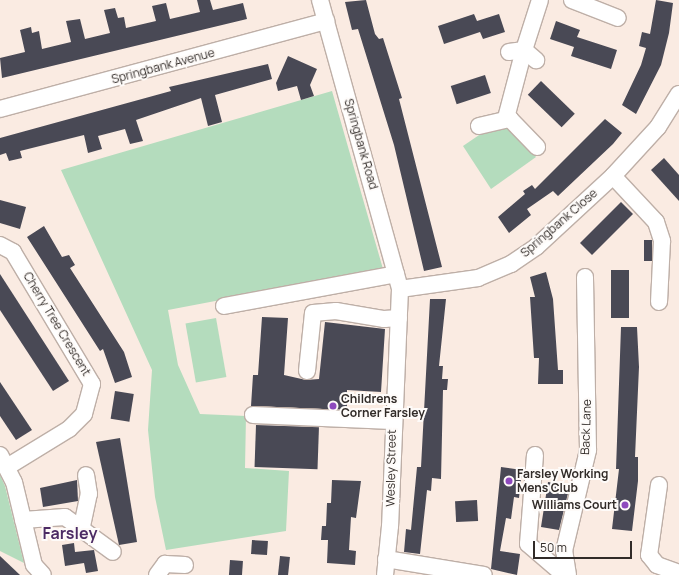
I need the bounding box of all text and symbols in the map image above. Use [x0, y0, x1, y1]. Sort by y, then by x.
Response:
street label: Springbank Avenue [110, 45, 216, 87]
street label: Springbank Road [341, 97, 381, 191]
street label: Springbank Close [518, 186, 600, 260]
street label: Cherry Tree Crescent [20, 269, 94, 379]
place label: Childrens Corner Farsley [341, 392, 425, 420]
street label: Back Lane [578, 399, 594, 455]
marker: Childrens Corner Farsley [328, 401, 338, 411]
street label: Wesley Street [383, 429, 399, 507]
place label: Farsley Working Mens Club [517, 467, 608, 495]
marker: Farsley Working Mens Club [504, 476, 514, 486]
place label: Williams Court [532, 498, 617, 512]
marker: Williams Court [620, 500, 630, 510]
district label: Farsley [43, 523, 97, 543]
scale bar [535, 533, 634, 559]
text: 50 m [540, 539, 567, 556]

